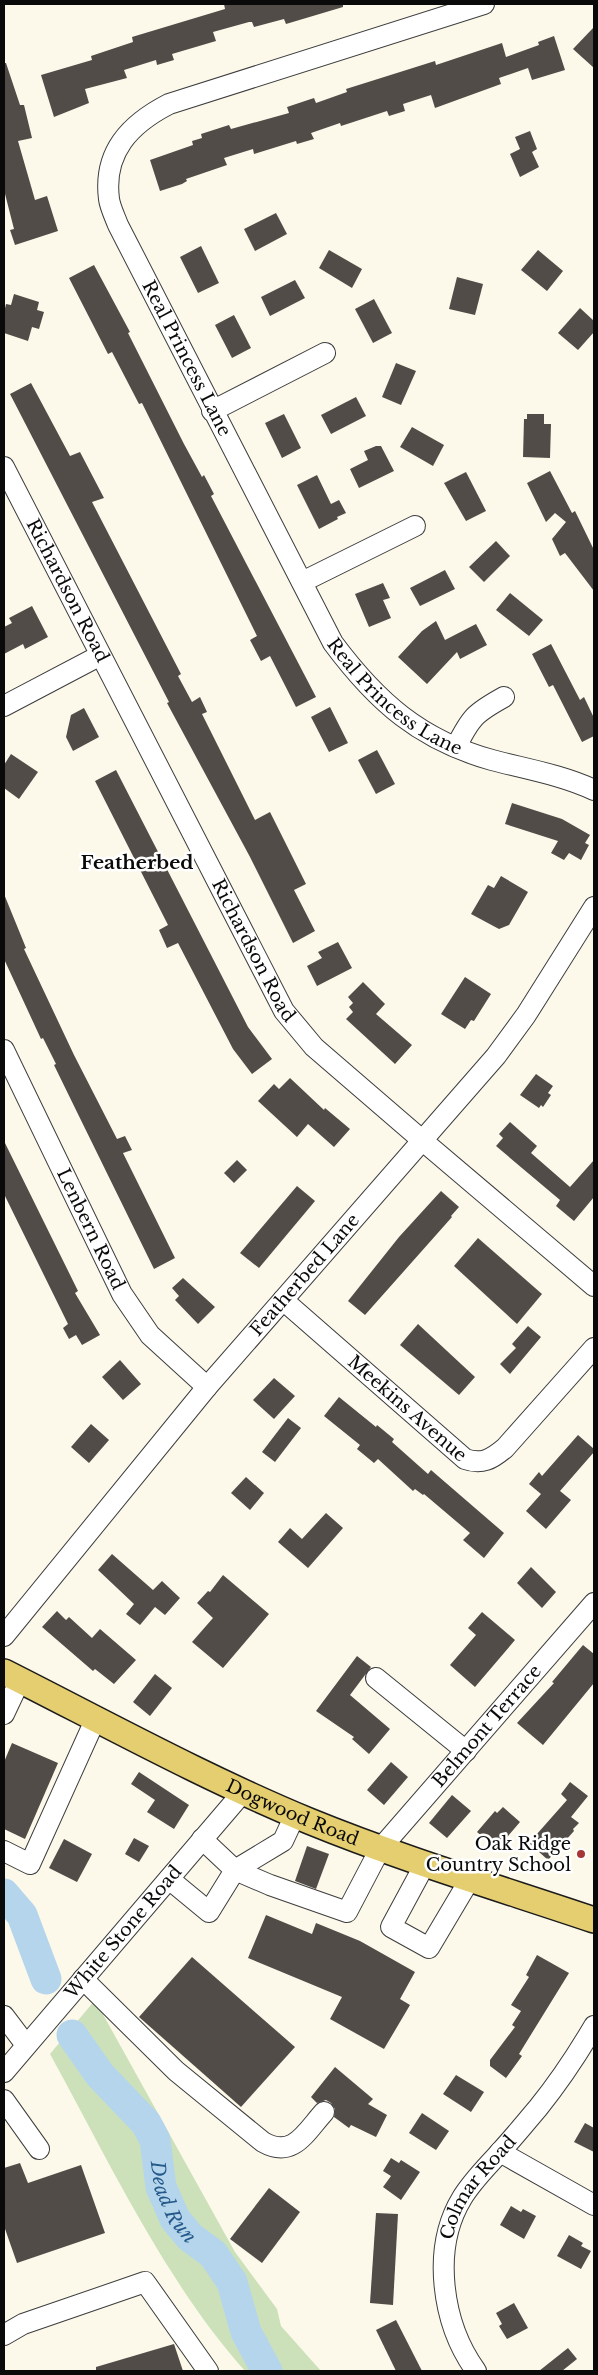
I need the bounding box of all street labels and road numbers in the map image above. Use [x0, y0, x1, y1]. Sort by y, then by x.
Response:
street label: Real Princess Lane [137, 277, 236, 440]
street label: Richardson Road [22, 515, 114, 666]
street label: Real Princess Lane [322, 634, 465, 760]
street label: Richardson Road [207, 875, 300, 1027]
street label: Lenbern Road [52, 1165, 129, 1293]
street label: Featherbed Lane [246, 1209, 364, 1341]
street label: Meekins Avenue [343, 1351, 471, 1466]
street label: Belmont Terrace [428, 1660, 546, 1792]
street label: Dogwood Road [222, 1775, 362, 1850]
street label: White Stone Road [60, 1861, 186, 2004]
street label: Colmar Road [436, 2131, 521, 2242]

